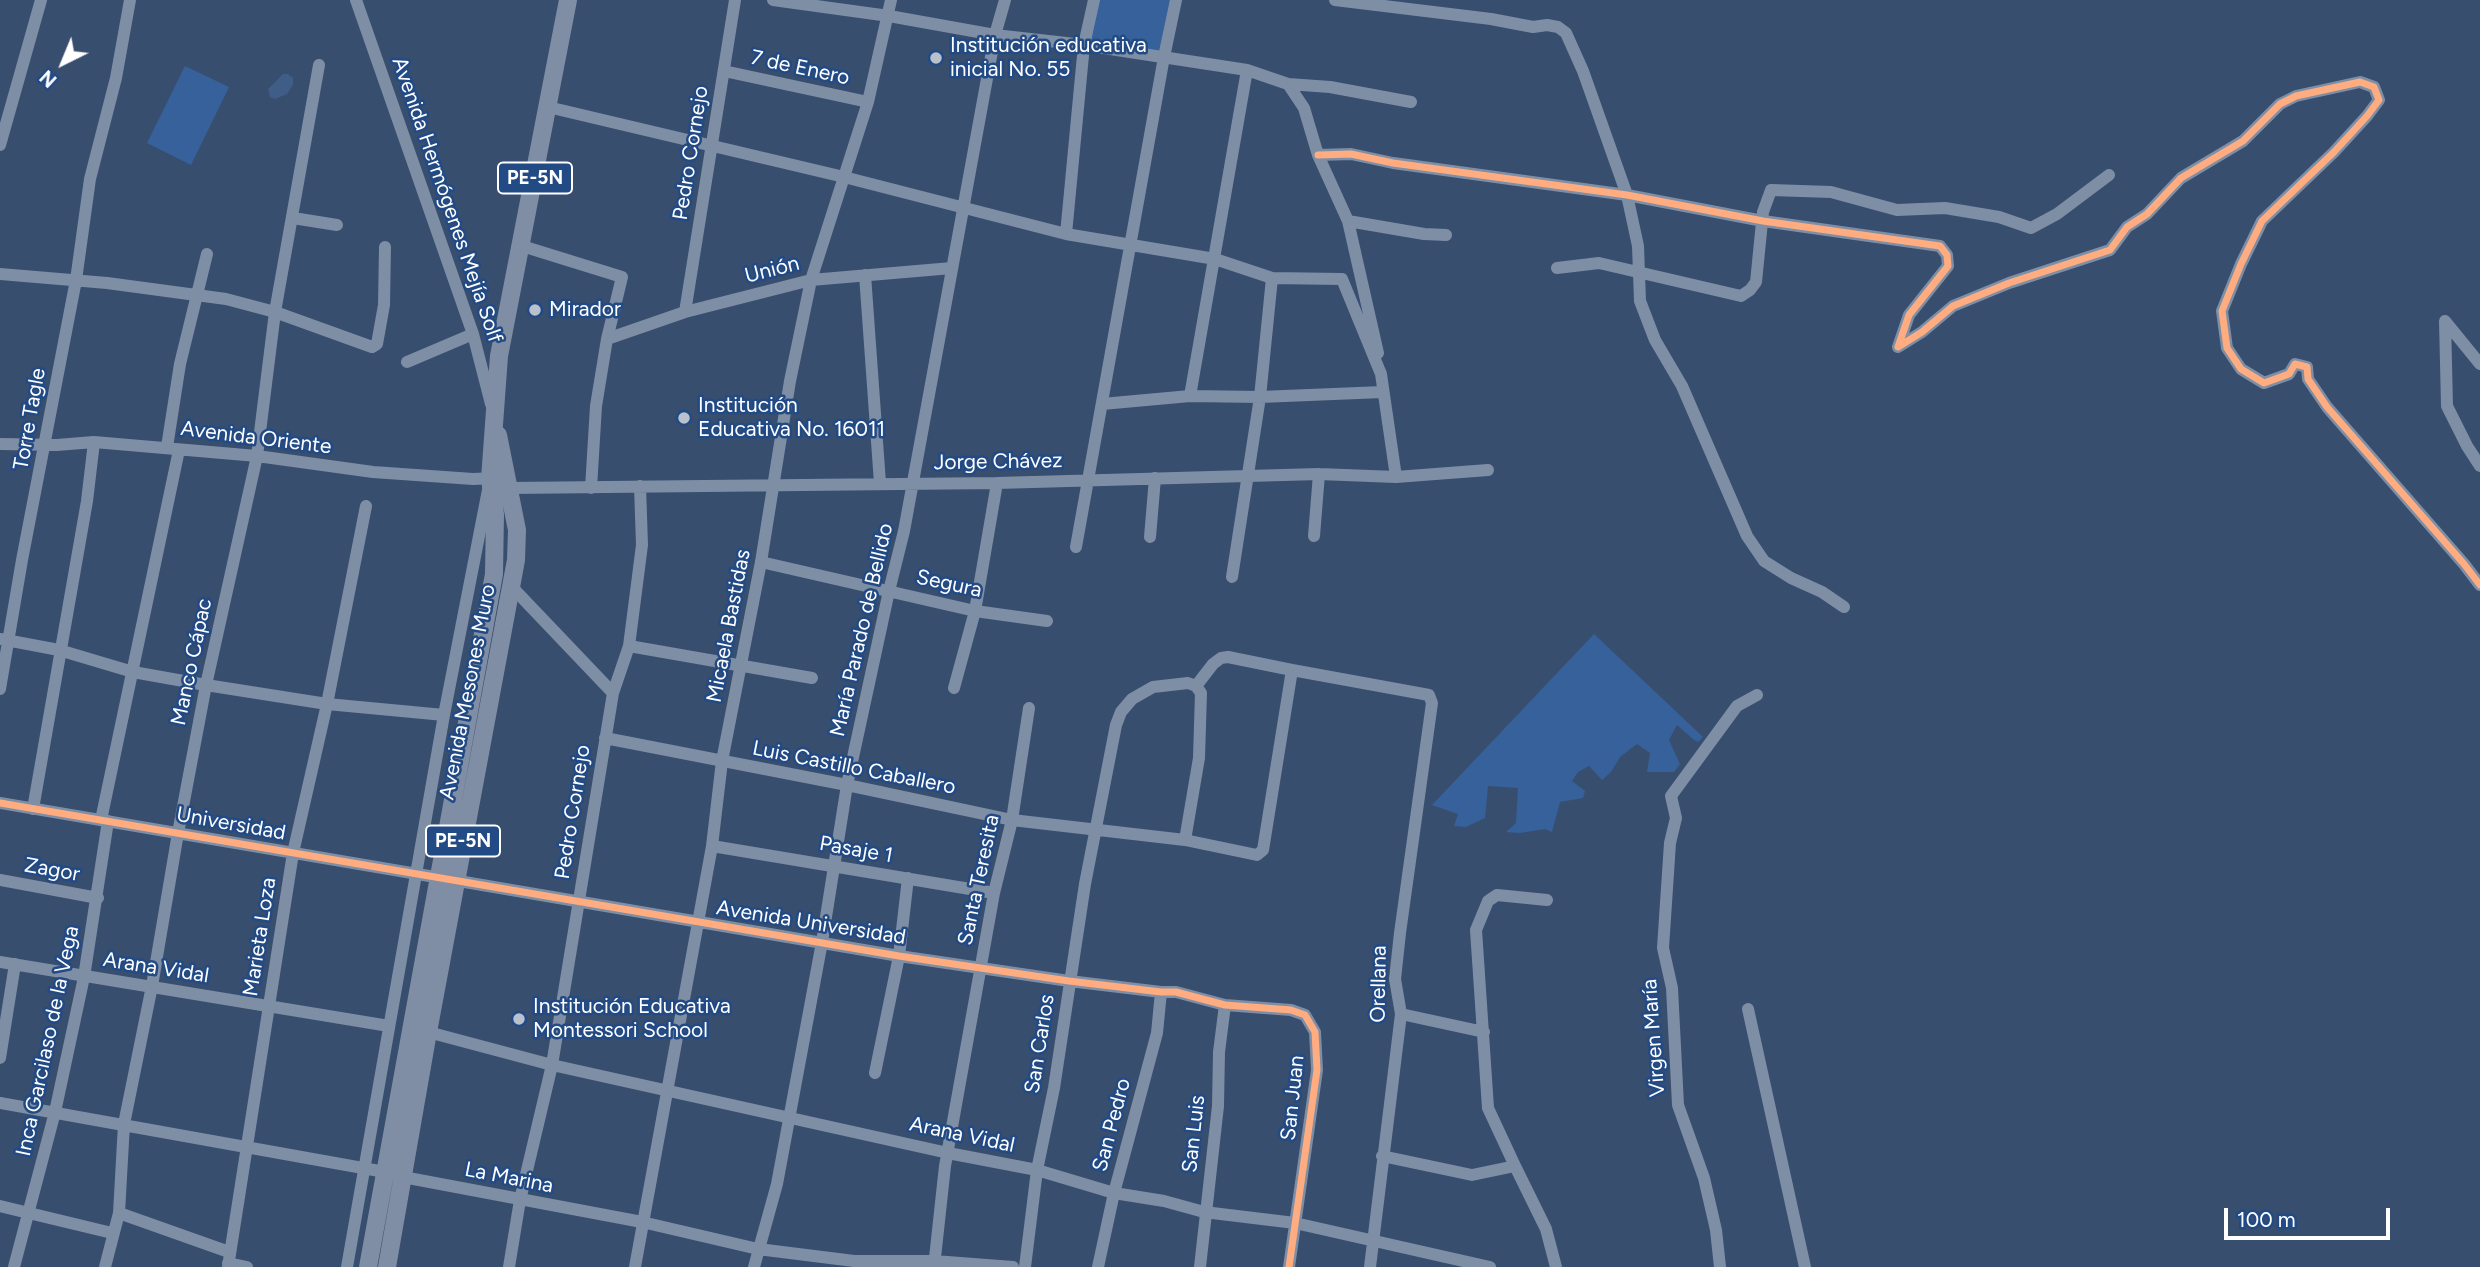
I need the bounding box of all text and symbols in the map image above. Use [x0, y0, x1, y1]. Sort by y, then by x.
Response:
north arrow [28, 28, 98, 98]
place label: Institución educativa inicial No. 55 [950, 33, 1147, 83]
street label: 7 de Enero [748, 45, 852, 91]
marker: Institución educativa inicial No. 55 [928, 50, 944, 66]
street label: Avenida Hermógenes Mejía Solf [386, 54, 508, 346]
text: N [35, 65, 62, 92]
street label: Pedro Cornejo [668, 84, 714, 222]
road number: PE-5N [498, 162, 572, 194]
street label: Unión [742, 251, 802, 289]
place label: Mirador [549, 297, 621, 323]
marker: Mirador [527, 302, 543, 318]
street label: Torre Tagle [9, 366, 51, 472]
place label: Institución Educativa No. 16011 [698, 393, 885, 443]
marker: Institución Educativa No. 16011 [676, 410, 692, 426]
street label: Avenida Oriente [179, 416, 333, 460]
street label: Jorge Chávez [933, 448, 1063, 476]
street label: María Parado de Bellido [825, 521, 899, 739]
street label: Micaela Bastidas [702, 547, 756, 705]
street label: Segura [914, 565, 984, 603]
street label: Avenida Mesones Muro [435, 582, 501, 802]
street label: Manco Cápac [166, 596, 218, 728]
street label: Luis Castillo Caballero [750, 736, 958, 800]
street label: Pedro Cornejo [550, 743, 596, 881]
street label: Universidad [174, 802, 288, 846]
street label: Santa Teresita [953, 812, 1005, 948]
road number: PE-5N [426, 826, 500, 856]
street label: Pasaje 1 [817, 831, 895, 869]
street label: Zagor [22, 853, 82, 887]
street label: Marieta Loza [238, 876, 282, 998]
street label: Avenida Universidad [714, 896, 908, 950]
street label: Inca Garcilaso de la Vega [11, 924, 85, 1158]
street label: Orellana [1366, 945, 1392, 1023]
street label: Arana Vidal [101, 947, 211, 989]
street label: Virgen María [1637, 978, 1671, 1098]
street label: San Carlos [1020, 993, 1060, 1095]
place label: Institución Educativa Montessori School [533, 994, 731, 1044]
marker: Institución Educativa Montessori School [511, 1011, 527, 1027]
street label: San Juan [1276, 1054, 1310, 1142]
street label: San Pedro [1087, 1076, 1137, 1174]
street label: San Luis [1177, 1094, 1211, 1174]
street label: Arana Vidal [907, 1112, 1017, 1158]
street label: La Marina [463, 1157, 555, 1199]
scale bar [2228, 1194, 2394, 1238]
text: 100 m [2237, 1207, 2296, 1232]

